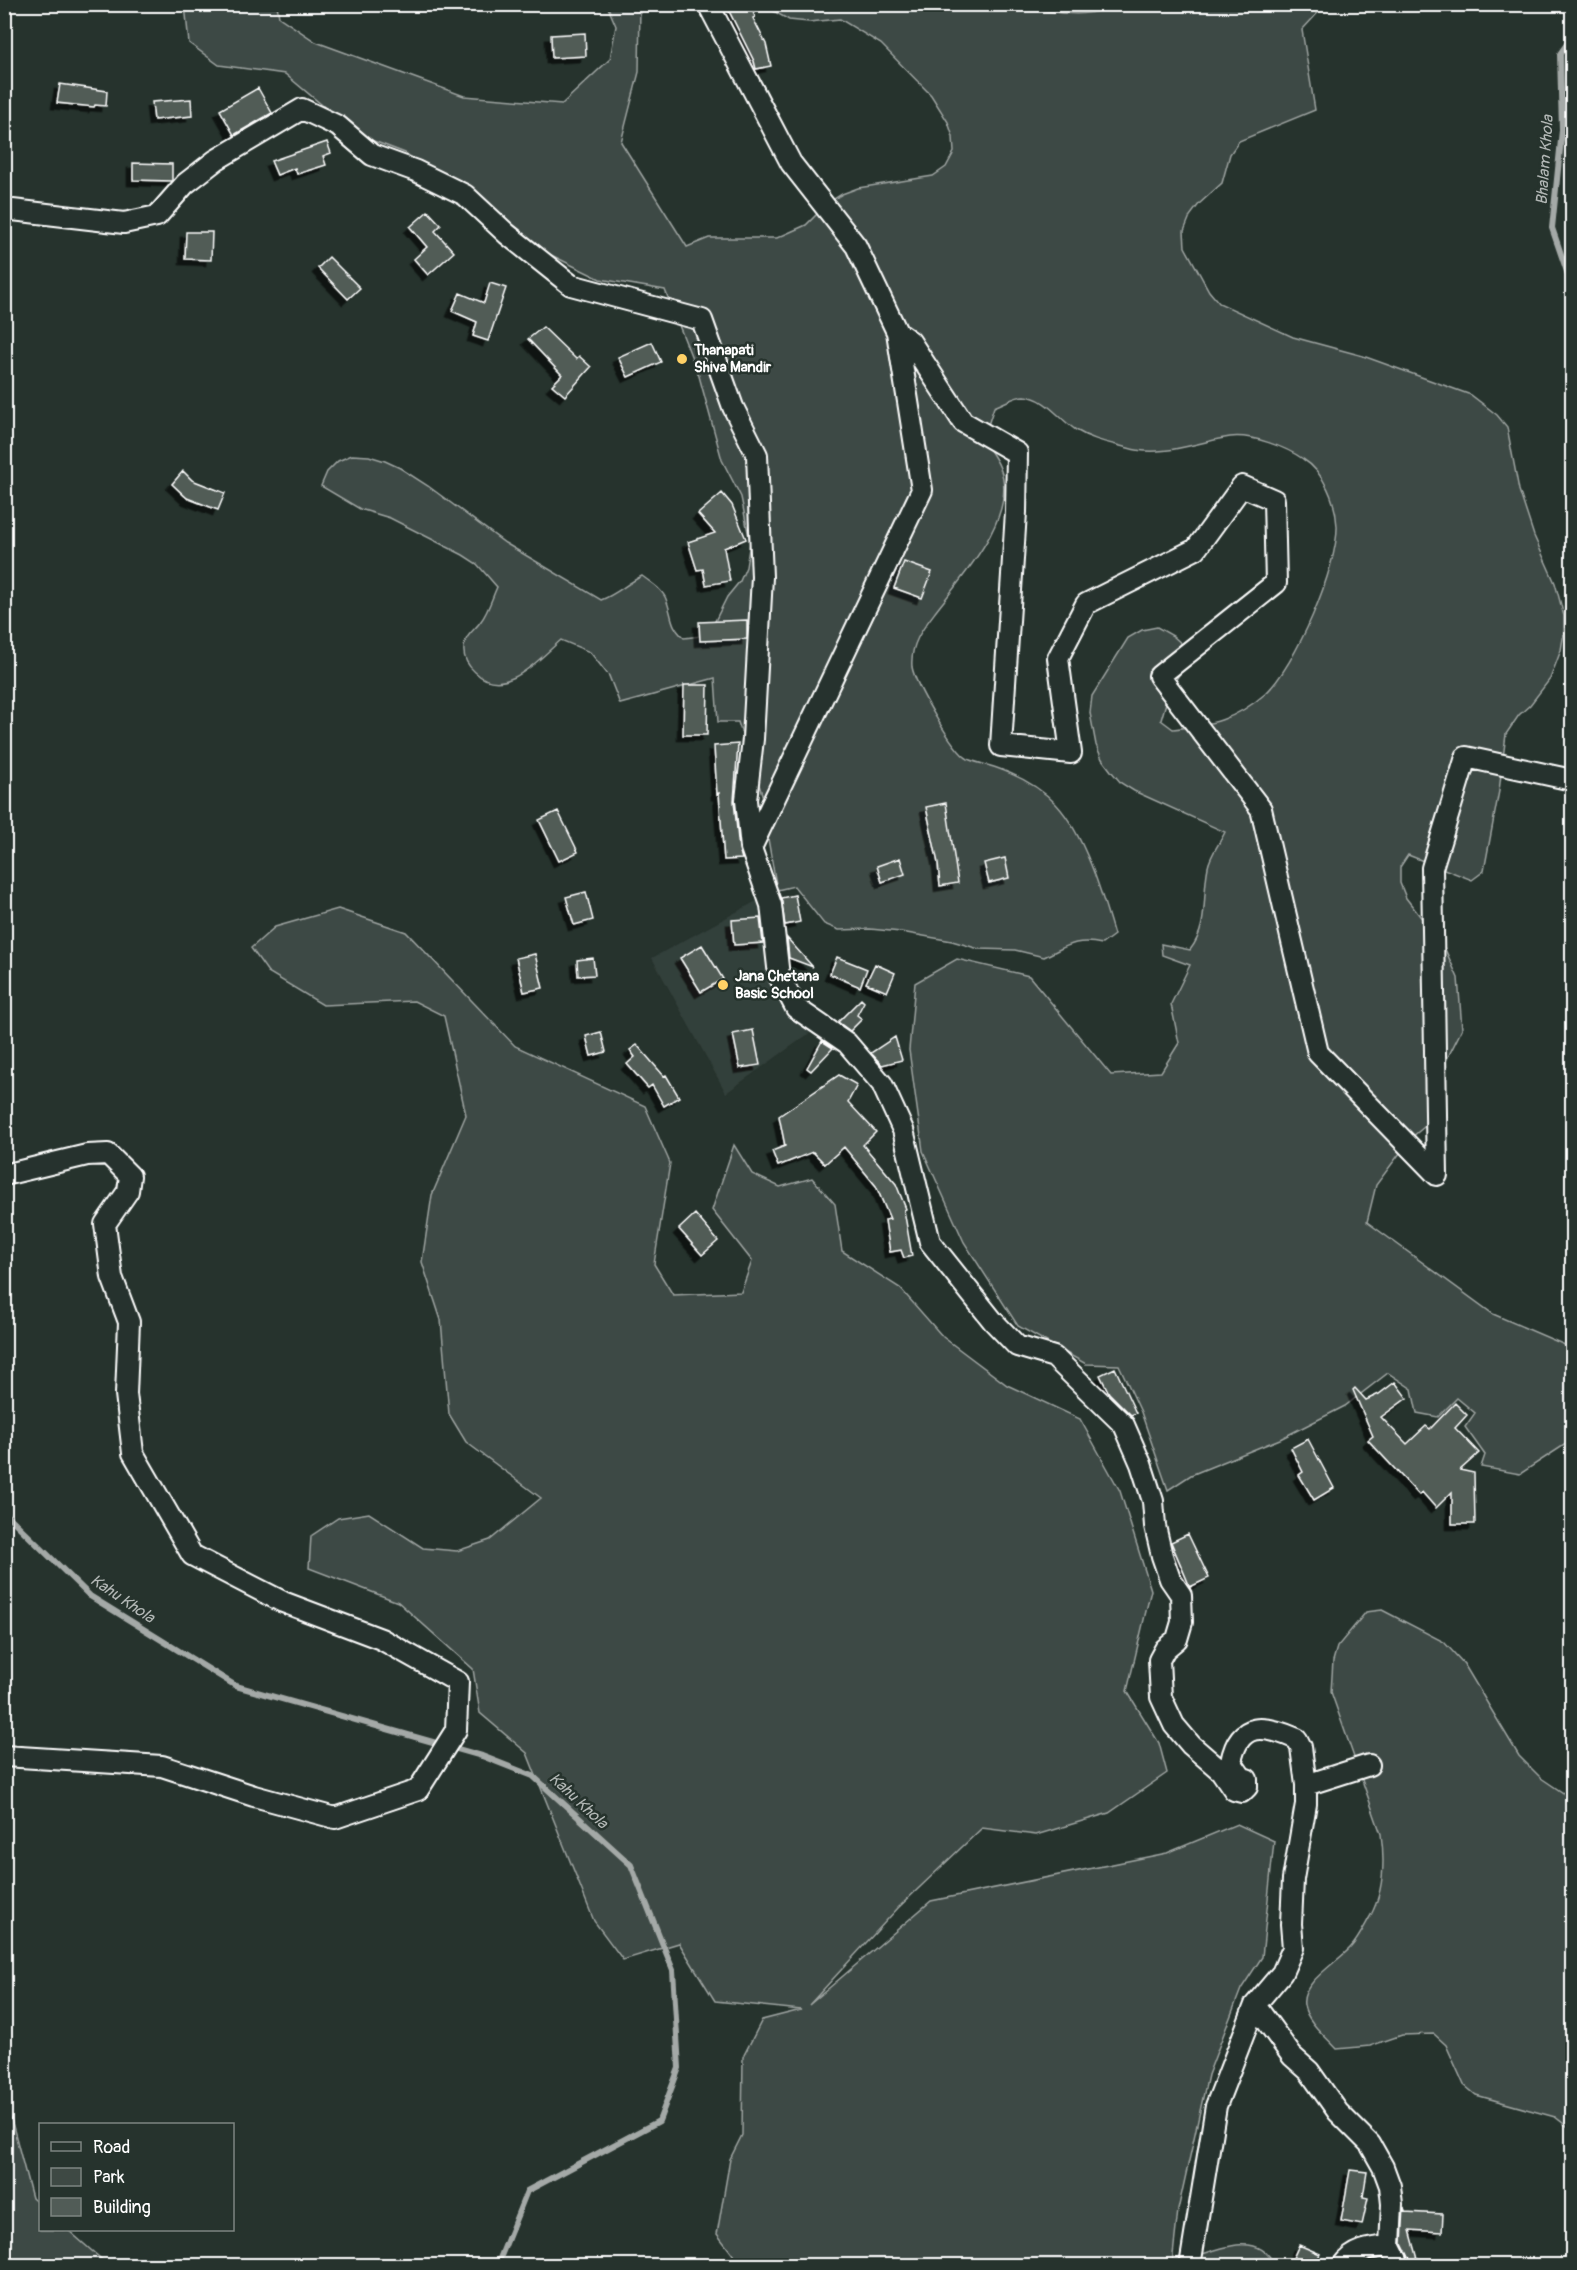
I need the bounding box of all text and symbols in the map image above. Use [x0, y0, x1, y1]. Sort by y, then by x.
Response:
water label: Bhalam Khola [1532, 113, 1558, 206]
place label: Thanapati Shiva Mandir [693, 341, 772, 377]
marker: Thanapati Shiva Mandir [675, 352, 689, 366]
place label: Jana Chetana Basic School [735, 967, 819, 1003]
marker: Jana Chetana Basic School [716, 978, 730, 992]
water label: Kahu Khola [87, 1570, 160, 1628]
water label: Kahu Khola [545, 1768, 613, 1834]
legend [39, 2123, 234, 2231]
text: Road [93, 2136, 130, 2159]
text: Park [93, 2166, 125, 2189]
text: Building [93, 2196, 151, 2219]

